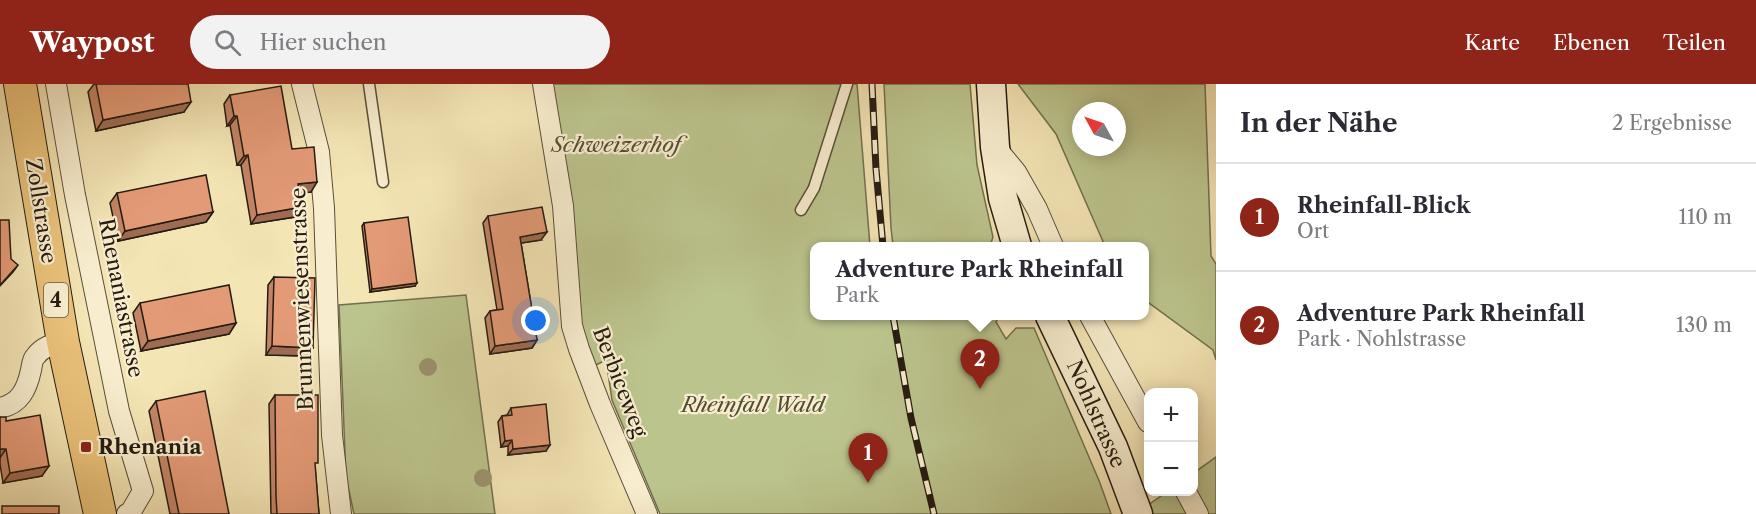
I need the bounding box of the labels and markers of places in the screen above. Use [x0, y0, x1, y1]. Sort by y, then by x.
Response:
pin: 2 [960, 340, 1000, 389]
place label: Rhenania [98, 434, 203, 459]
pin: 1 [848, 434, 888, 483]
marker: Rhenania [79, 440, 93, 454]

